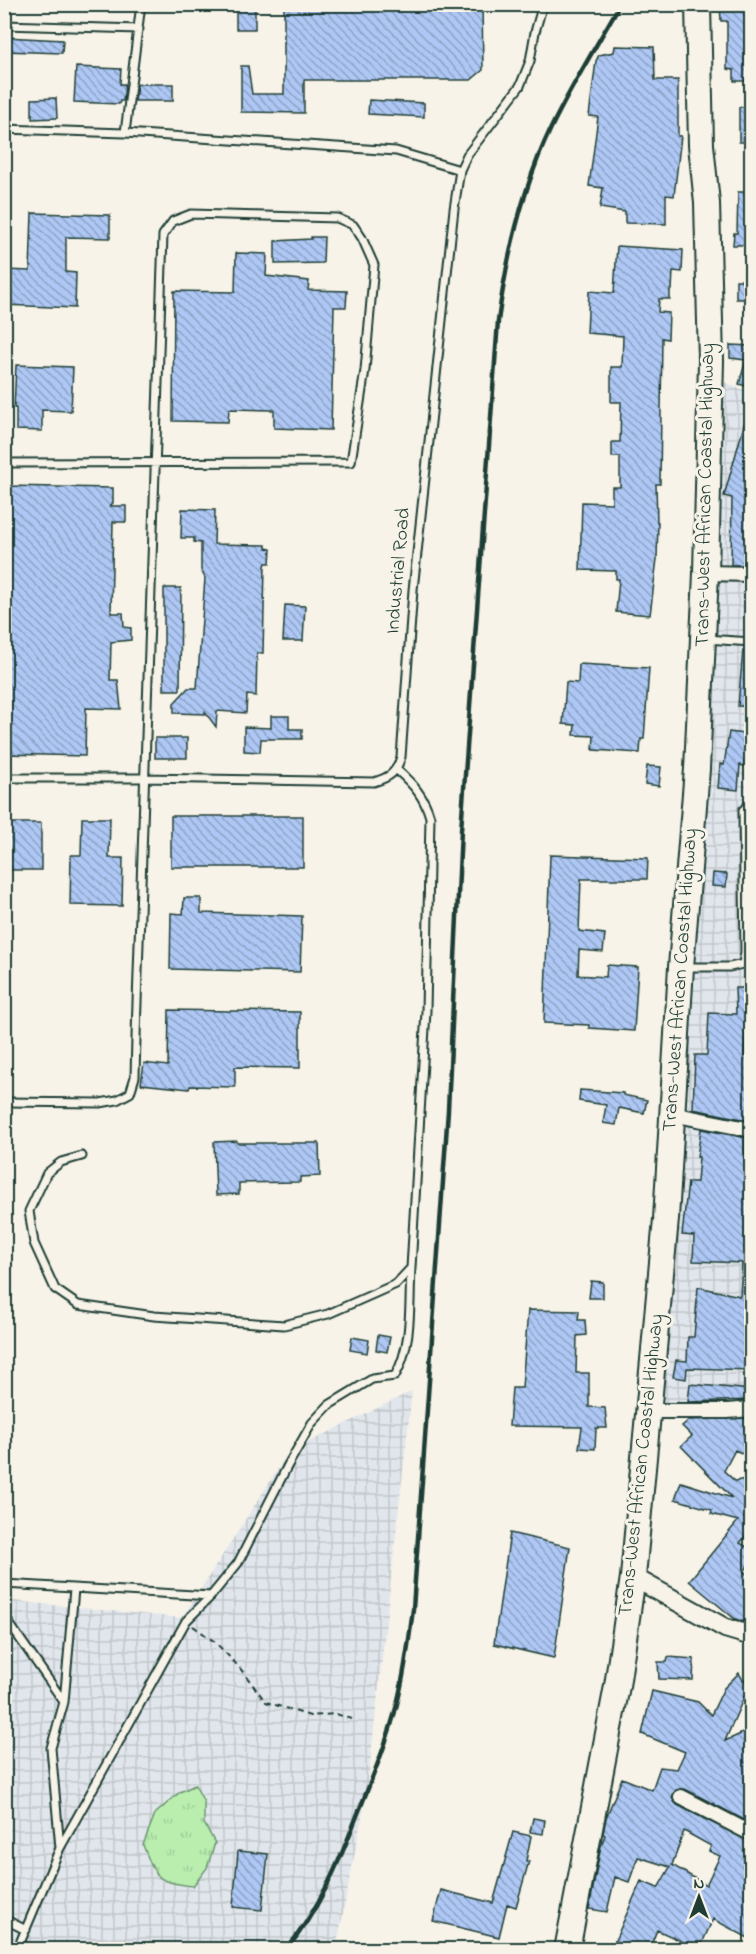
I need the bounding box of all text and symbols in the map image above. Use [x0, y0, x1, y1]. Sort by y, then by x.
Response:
street label: Trans-West African Coastal Highway [689, 343, 724, 647]
street label: Industrial Road [379, 507, 419, 635]
street label: Trans-West African Coastal Highway [656, 827, 707, 1133]
street label: Trans-West African Coastal Highway [612, 1312, 673, 1618]
north arrow [669, 1867, 729, 1927]
text: N [694, 1872, 705, 1896]

